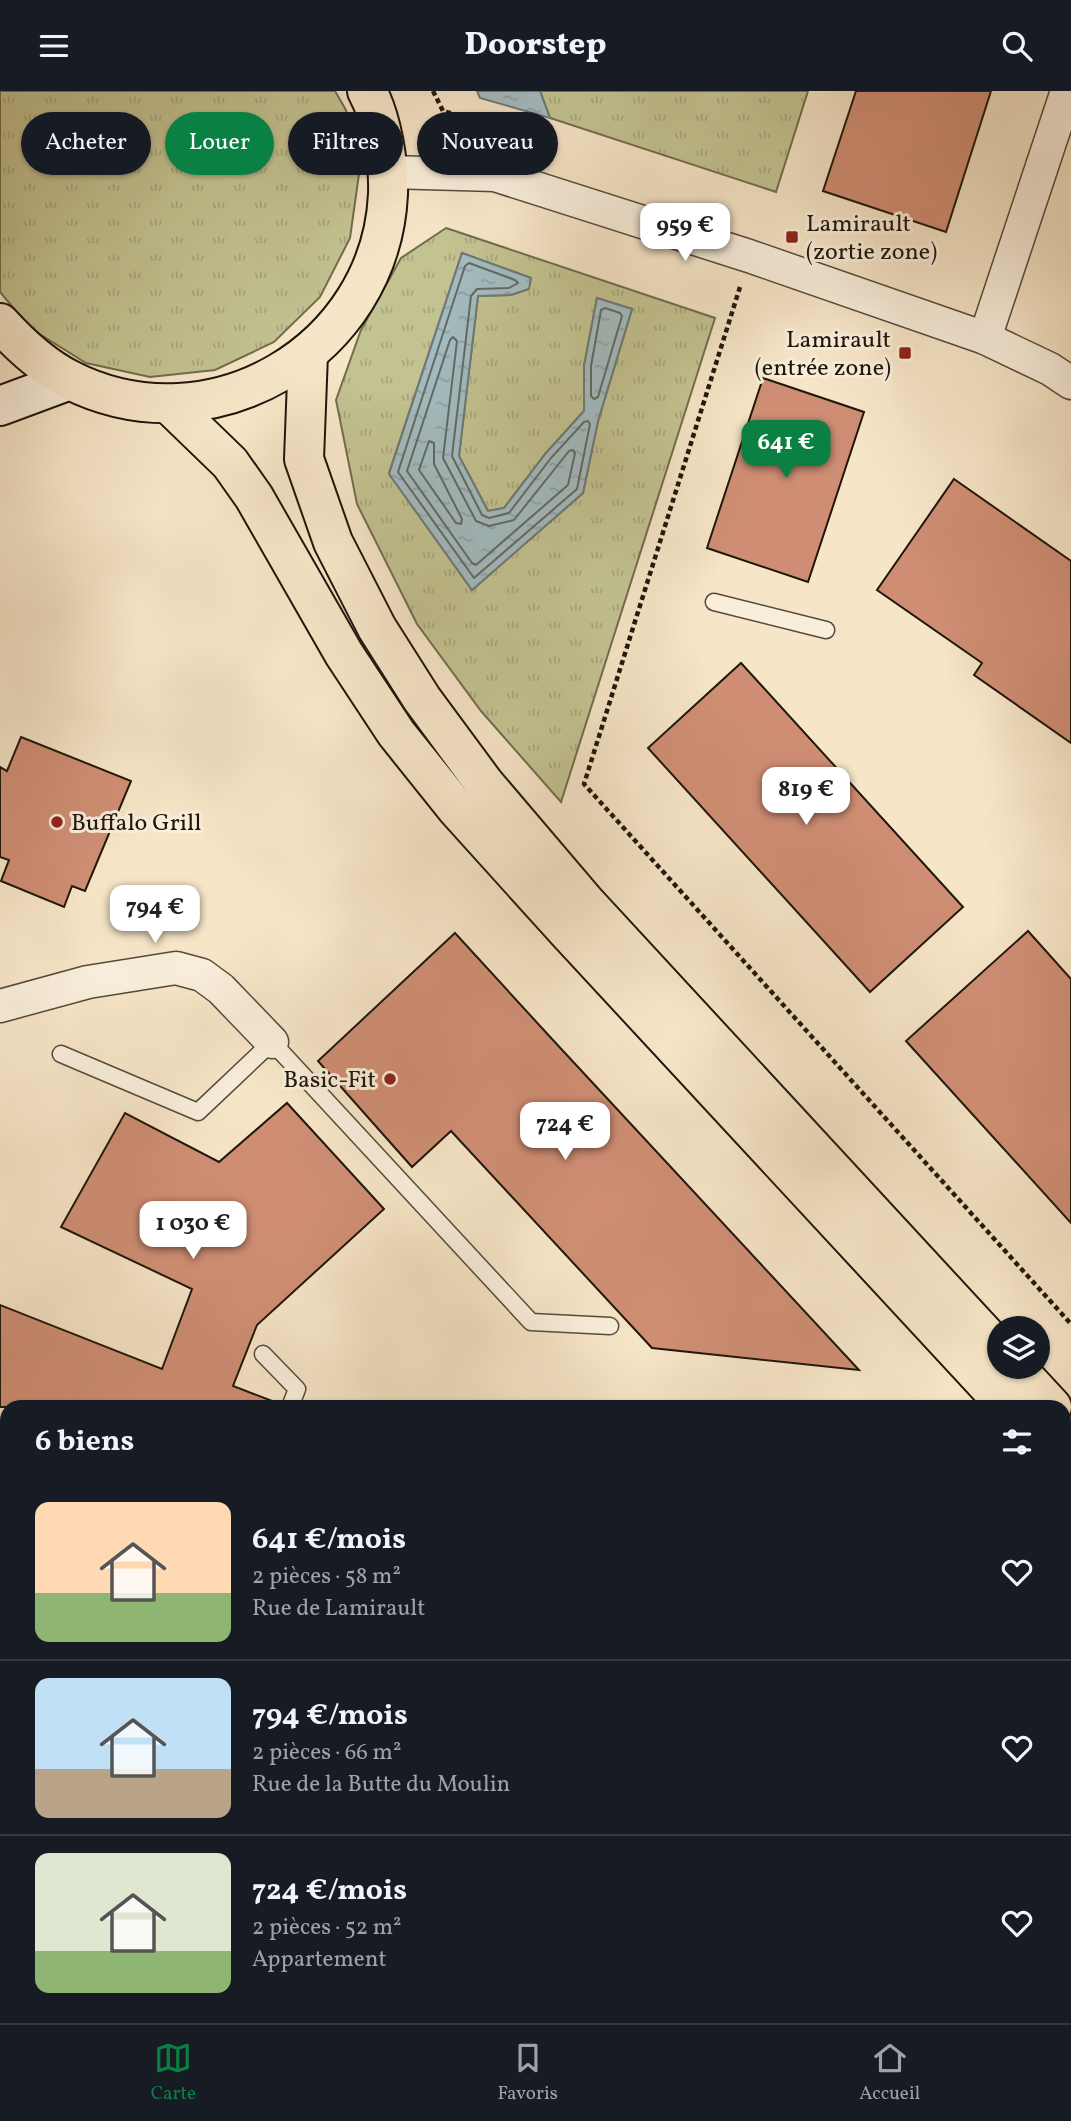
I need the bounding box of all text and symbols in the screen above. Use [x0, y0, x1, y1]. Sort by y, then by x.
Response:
text: Doorstep [465, 24, 606, 68]
icon: menu [35, 27, 73, 65]
icon: search [998, 27, 1036, 65]
chip: Acheter [21, 112, 151, 175]
chip: Louer [165, 112, 274, 175]
chip: Filtres [288, 112, 403, 175]
chip: Nouveau [417, 112, 558, 175]
pin: 959 € [636, 204, 734, 263]
place label: Lamirault (zortie zone) [806, 208, 937, 270]
text: 959 € [656, 210, 714, 242]
marker: Lamirault (zortie zone) [784, 229, 800, 245]
place label: Lamirault (entrée zone) [755, 324, 891, 386]
marker: Lamirault (entrée zone) [897, 345, 913, 361]
pin: 641 € [737, 421, 835, 480]
text: 641 € [757, 427, 815, 459]
pin: 819 € [757, 767, 855, 827]
text: 819 € [778, 774, 834, 806]
place label: Buffalo Grill [71, 807, 201, 841]
marker: Buffalo Grill [49, 814, 65, 830]
pin: 794 € [106, 885, 204, 945]
text: 794 € [126, 892, 184, 924]
place label: Basic-Fit [283, 1064, 376, 1098]
marker: Basic-Fit [382, 1071, 398, 1087]
pin: 724 € [516, 1103, 614, 1162]
text: 724 € [536, 1109, 594, 1141]
pin: 1 030 € [128, 1201, 258, 1261]
text: 1 030 € [156, 1208, 230, 1240]
map controls [987, 1316, 1050, 1379]
button: layers [987, 1316, 1050, 1379]
text: 6 biens [35, 1421, 134, 1463]
icon: filters [998, 1423, 1036, 1461]
text: 641 €/mois [252, 1519, 406, 1561]
icon: home [91, 1530, 175, 1614]
icon: heart [998, 1553, 1036, 1591]
text: 2 pièces · 58 m² [252, 1561, 401, 1593]
text: Rue de Lamirault [252, 1593, 425, 1625]
text: 794 €/mois [252, 1695, 408, 1737]
icon: home [91, 1706, 175, 1790]
icon: heart [998, 1729, 1036, 1767]
text: 2 pièces · 66 m² [252, 1737, 401, 1769]
text: Rue de la Butte du Moulin [252, 1769, 510, 1801]
text: 724 €/mois [252, 1870, 407, 1912]
icon: home [91, 1881, 175, 1965]
icon: heart [998, 1904, 1036, 1942]
text: 2 pièces · 52 m² [252, 1912, 402, 1944]
text: Appartement [252, 1944, 387, 1976]
tab: Carte [151, 2039, 196, 2107]
tab: Favoris [497, 2039, 558, 2107]
tab: Accueil [859, 2039, 920, 2107]

